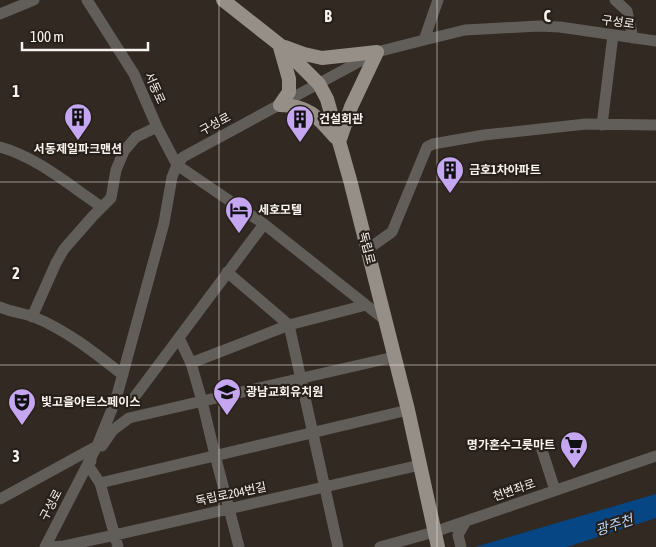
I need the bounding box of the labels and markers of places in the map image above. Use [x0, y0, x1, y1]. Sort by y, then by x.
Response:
building icon: 서동제일파크맨션 [63, 102, 93, 141]
building icon: 건설회관 [285, 104, 315, 143]
place label: 건설회관 [319, 112, 363, 126]
place label: 서동제일파크맨션 [34, 142, 122, 156]
building icon: 금호1차아파트 [435, 155, 465, 194]
place label: 금호1차아파트 [469, 163, 541, 177]
hotel icon: 세호모텔 [224, 195, 254, 234]
place label: 세호모텔 [258, 203, 302, 217]
school or university icon: 광남교회유치원 [212, 377, 242, 416]
place label: 광남교회유치원 [246, 385, 323, 399]
theatre icon: 빛고을아트스페이스 [7, 387, 37, 426]
place label: 빛고을아트스페이스 [41, 395, 140, 409]
supermarket icon: 명가혼수그릇마트 [559, 430, 589, 469]
place label: 명가혼수그릇마트 [467, 438, 555, 452]

